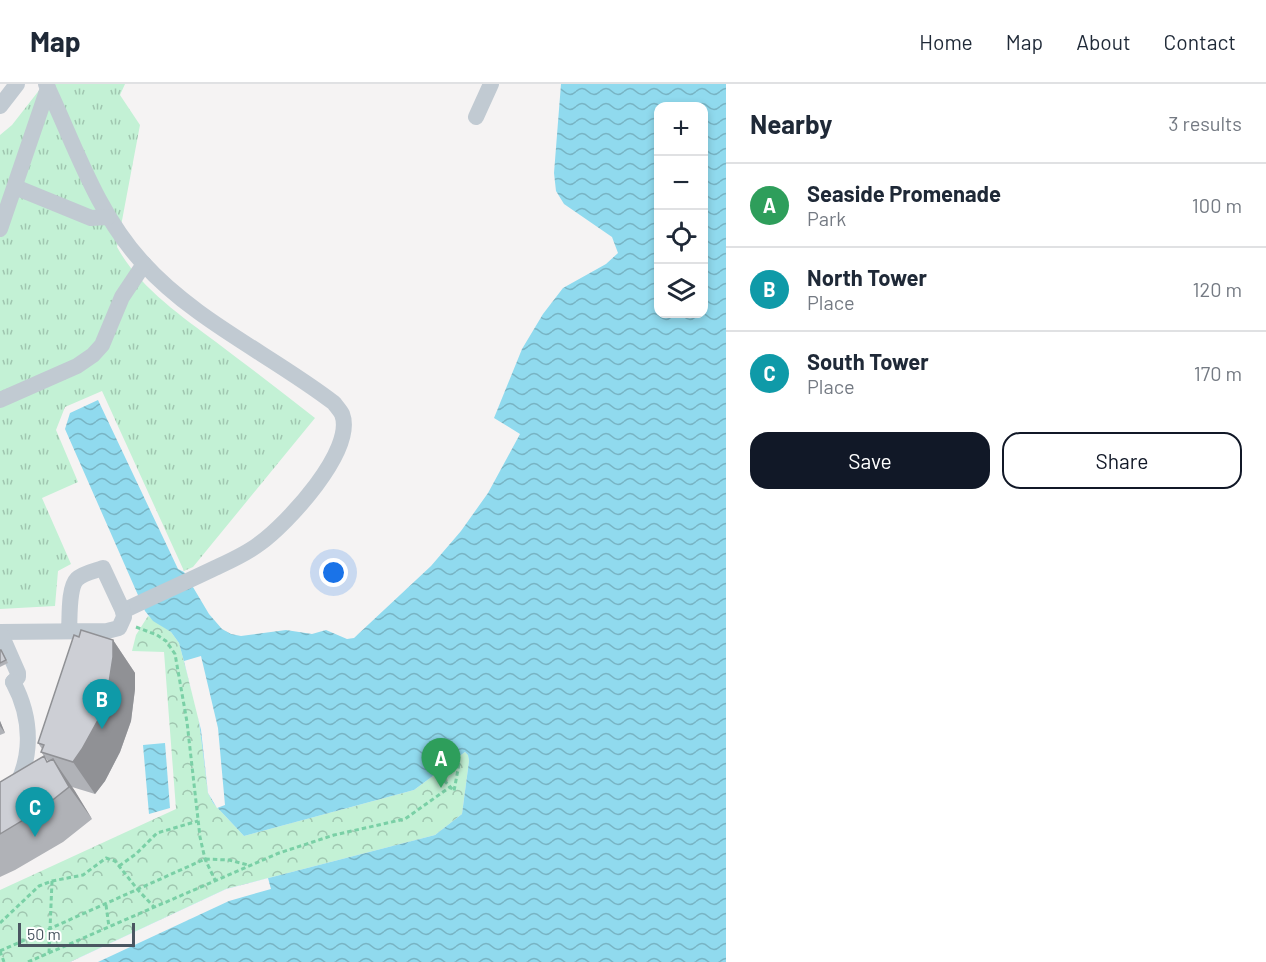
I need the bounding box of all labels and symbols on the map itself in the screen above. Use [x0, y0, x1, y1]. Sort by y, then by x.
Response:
your location [319, 558, 348, 587]
pin: B [82, 680, 122, 729]
pin: A [422, 738, 460, 788]
pin: C [15, 788, 54, 837]
scale bar [18, 920, 135, 948]

